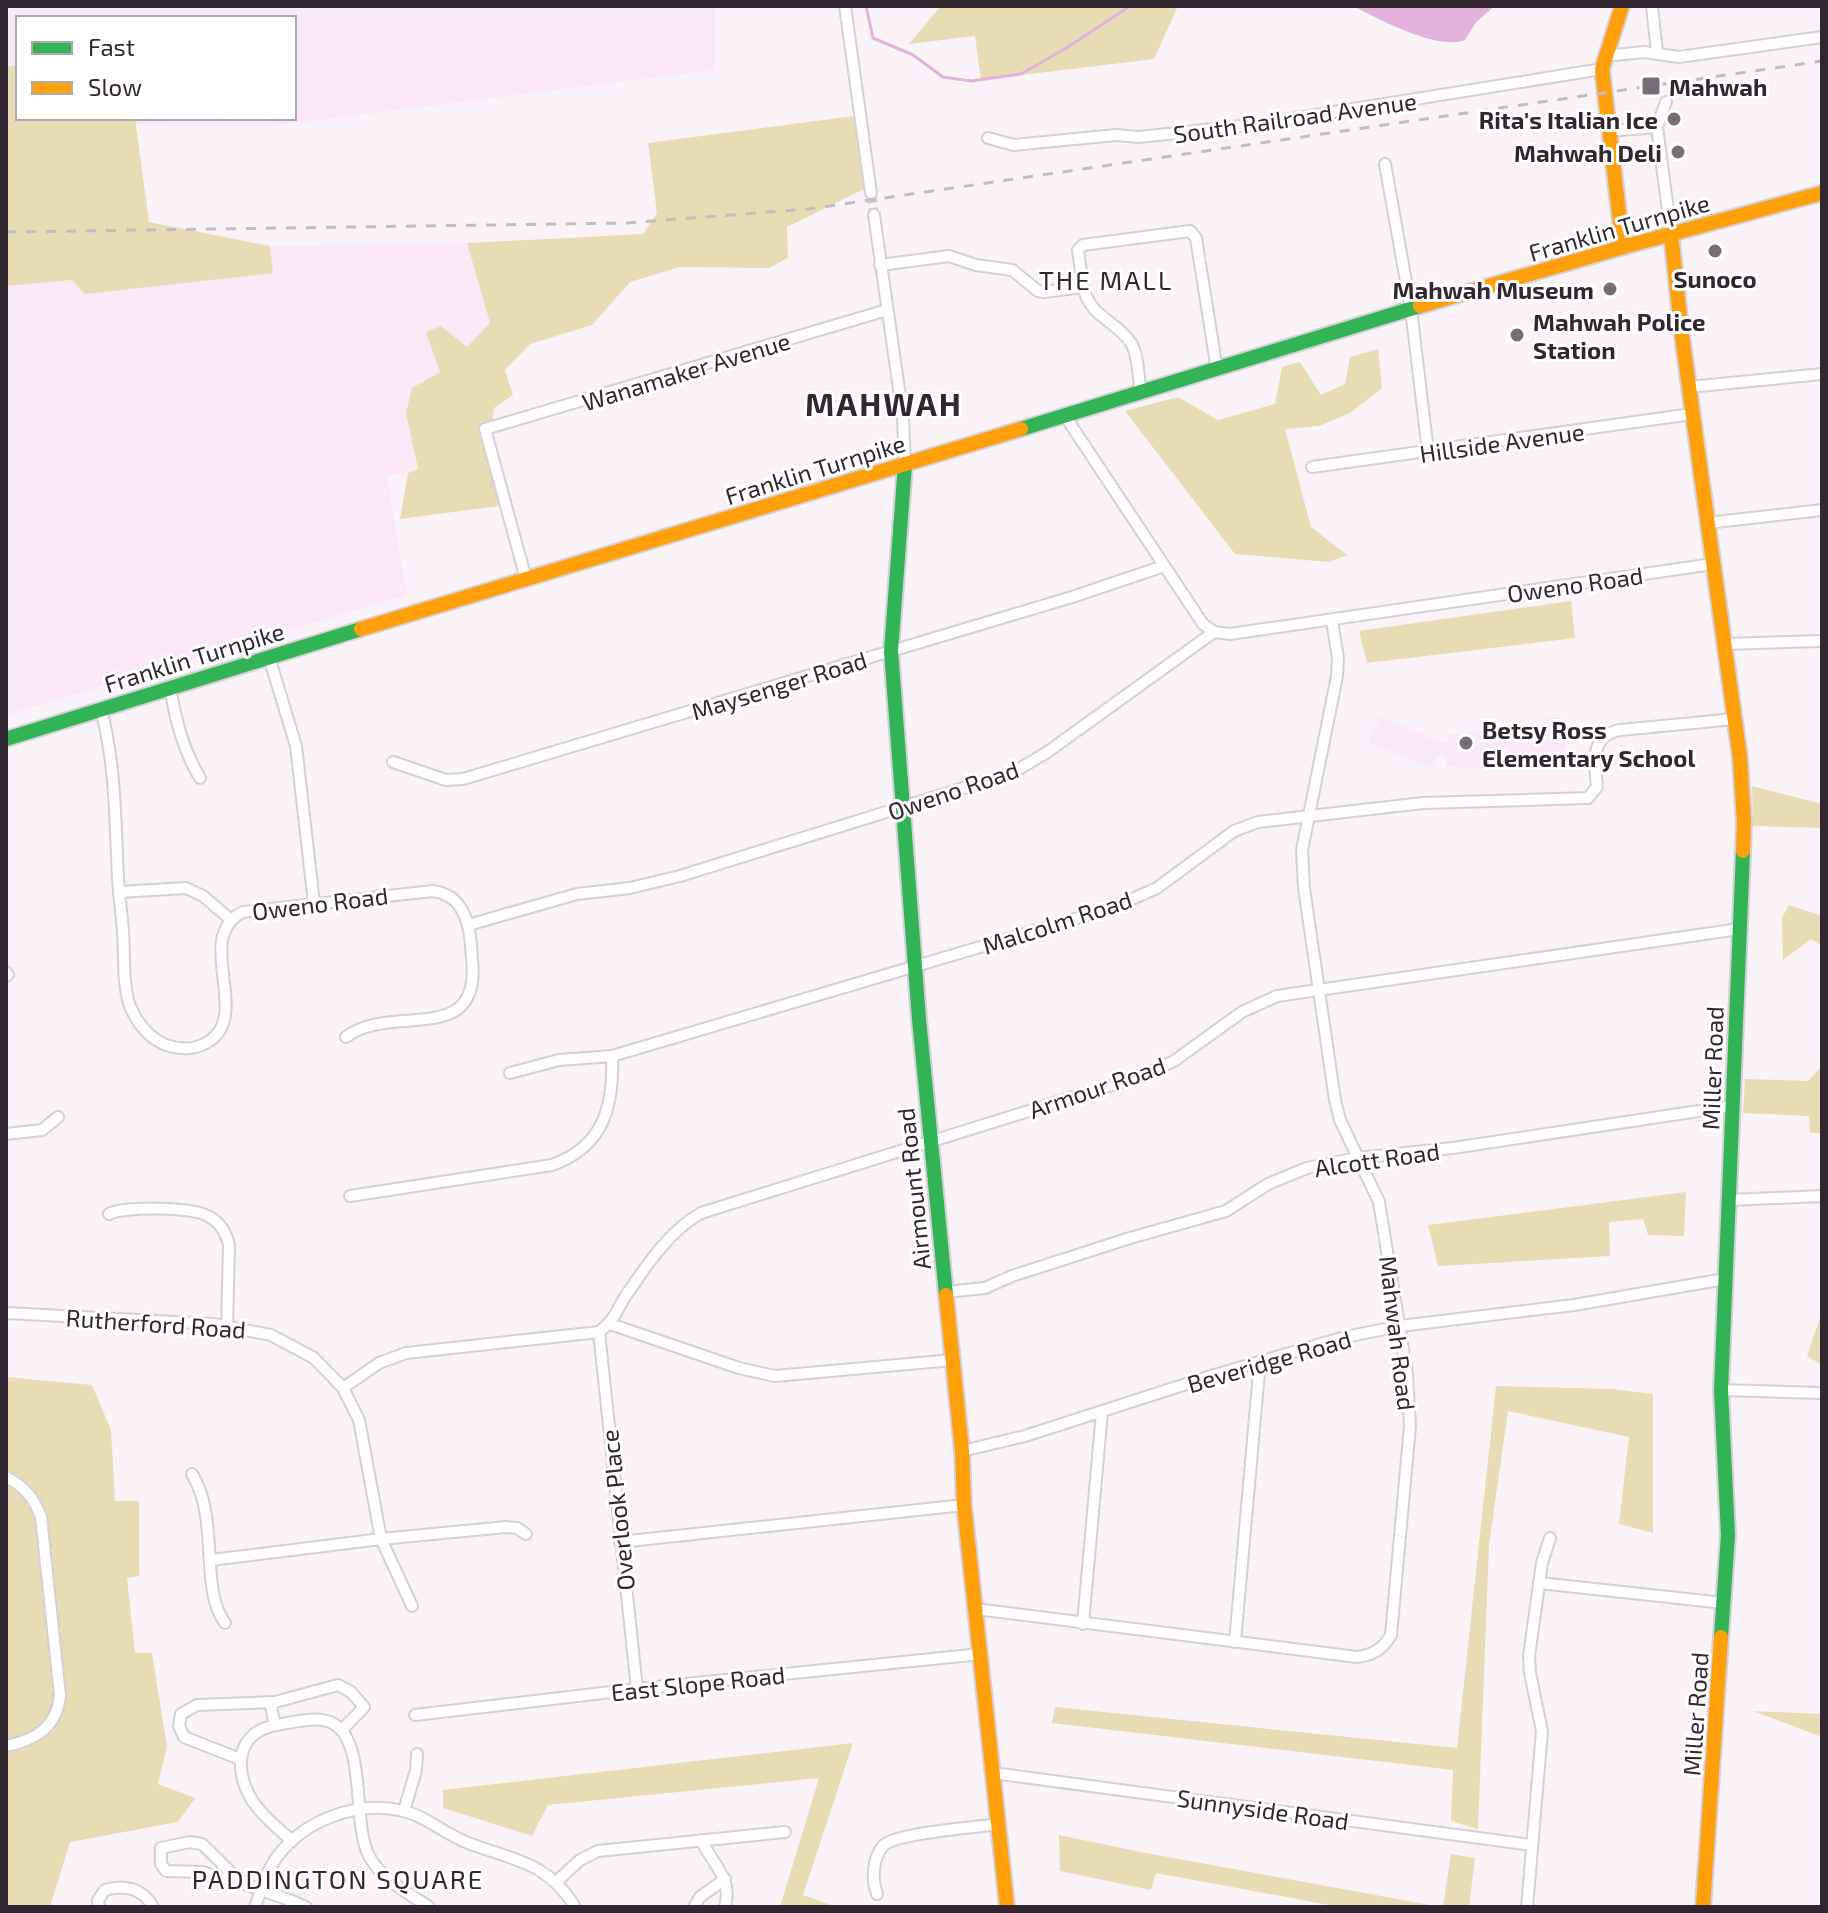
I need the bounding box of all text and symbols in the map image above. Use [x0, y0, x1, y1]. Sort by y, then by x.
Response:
legend [16, 16, 296, 120]
text: Fast [88, 32, 135, 61]
text: Slow [88, 72, 142, 101]
place label: Mahwah [1669, 72, 1767, 101]
marker: Mahwah [1640, 75, 1662, 97]
street label: South Railroad Avenue [1171, 86, 1419, 148]
place label: Rita's Italian Ice [1479, 105, 1658, 134]
marker: Rita's Italian Ice [1665, 110, 1683, 128]
place label: Mahwah Deli [1514, 138, 1662, 167]
marker: Mahwah Deli [1669, 143, 1687, 161]
street label: Franklin Turnpike [1525, 187, 1713, 267]
marker: Sunoco [1706, 242, 1724, 260]
district label: THE MALL [1039, 264, 1173, 295]
place label: Sunoco [1673, 264, 1757, 293]
place label: Mahwah Museum [1393, 275, 1594, 304]
marker: Mahwah Museum [1601, 280, 1619, 298]
place label: Mahwah Police Station [1533, 307, 1706, 364]
street label: Wanamaker Avenue [578, 326, 794, 416]
marker: Mahwah Police Station [1508, 326, 1526, 344]
district label: MAHWAH [805, 384, 963, 422]
street label: Hillside Avenue [1418, 416, 1586, 468]
street label: Franklin Turnpike [721, 428, 909, 510]
street label: Oweno Road [1505, 560, 1645, 608]
street label: Franklin Turnpike [100, 616, 288, 698]
street label: Maysenger Road [688, 645, 870, 725]
place label: Betsy Ross Elementary School [1482, 715, 1695, 772]
marker: Betsy Ross Elementary School [1457, 734, 1475, 752]
street label: Oweno Road [884, 754, 1022, 826]
street label: Oweno Road [250, 880, 390, 926]
street label: Malcolm Road [979, 884, 1135, 960]
street label: Miller Road [1695, 1006, 1729, 1130]
street label: Armour Road [1025, 1050, 1169, 1124]
street label: Airmount Road [890, 1107, 936, 1271]
street label: Alcott Road [1313, 1136, 1441, 1182]
street label: Mahwah Road [1374, 1254, 1422, 1412]
street label: Rutherford Road [65, 1302, 247, 1344]
street label: Beveridge Road [1184, 1324, 1354, 1398]
street label: Overlook Place [594, 1428, 640, 1592]
street label: Miller Road [1676, 1651, 1714, 1777]
street label: East Slope Road [609, 1659, 787, 1707]
street label: Sunnyside Road [1175, 1783, 1351, 1835]
district label: PADDINGTON SQUARE [192, 1863, 484, 1894]

